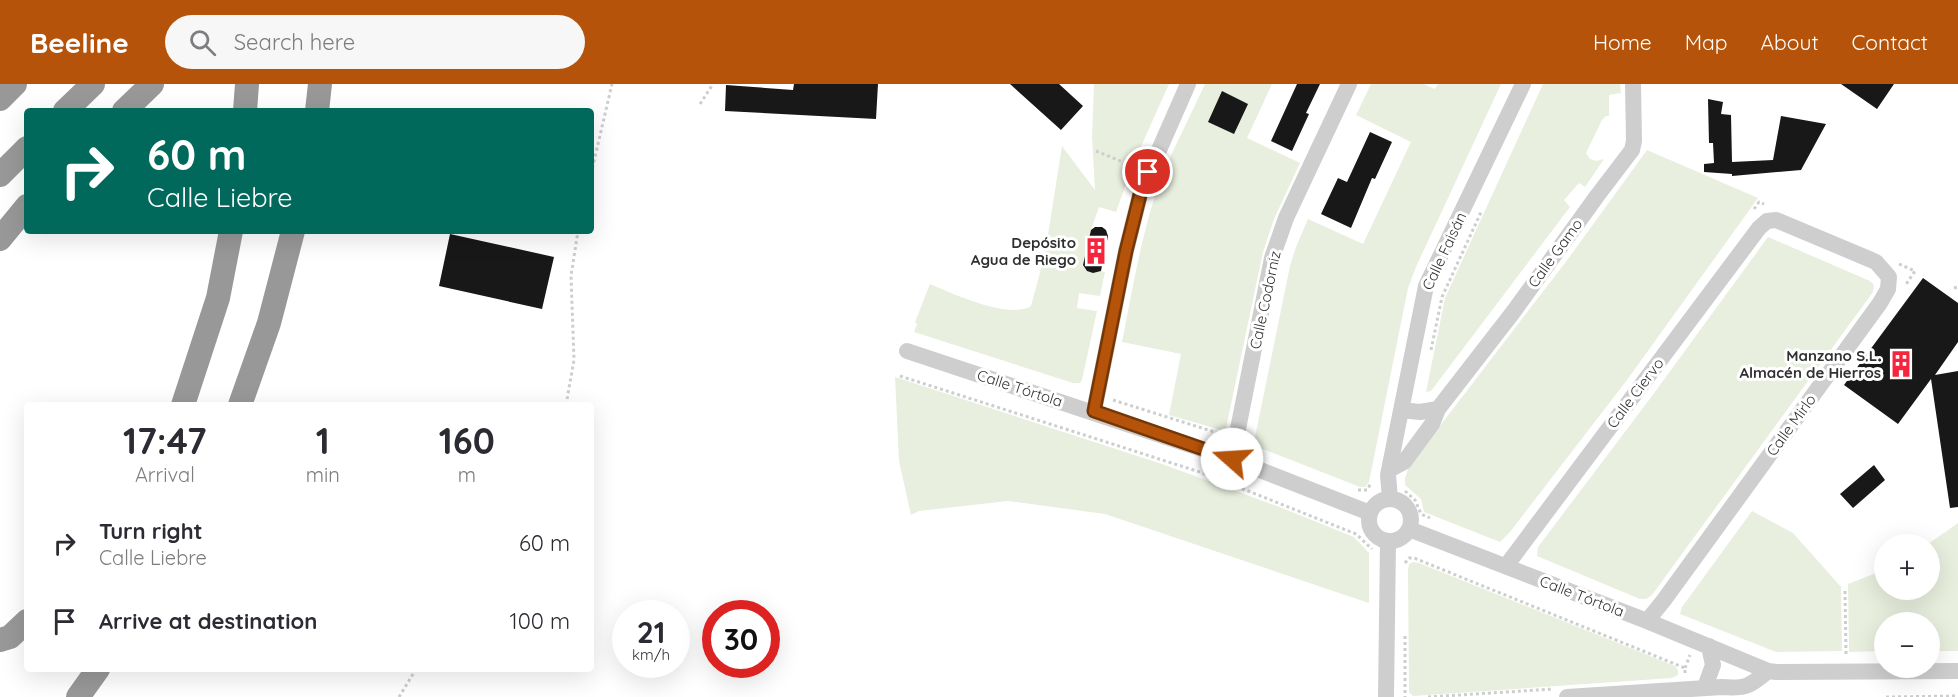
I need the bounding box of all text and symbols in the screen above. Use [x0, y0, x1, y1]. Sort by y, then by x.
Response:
search box [165, 15, 585, 69]
text: Beeline [30, 25, 129, 60]
icon: search [186, 26, 219, 59]
text: Search here [234, 28, 355, 56]
text: Home [1593, 29, 1652, 55]
text: Map [1685, 29, 1728, 55]
text: About [1761, 29, 1819, 55]
text: Contact [1852, 29, 1928, 55]
text: 60 m [147, 128, 247, 181]
icon: right [48, 132, 126, 210]
pin [1122, 146, 1173, 197]
icon: arrive [1131, 155, 1164, 188]
text: Calle Liebre [147, 180, 293, 214]
street label: Calle Faisán [1418, 209, 1470, 293]
street label: Calle Gamo [1524, 215, 1586, 291]
place label: Depósito Agua de Riego [971, 233, 1076, 269]
building icon: Depósito Agua de Riego [1081, 236, 1111, 266]
street label: Calle Codorniz [1245, 249, 1285, 351]
place label: Manzano S.L. Almacén de Hierros [1739, 346, 1881, 382]
building icon: Manzano S.L. Almacén de Hierros [1886, 349, 1916, 379]
street label: Calle Ciervo [1602, 354, 1668, 432]
street label: Calle Tórtola [975, 365, 1065, 411]
street label: Calle Mirlo [1762, 390, 1820, 460]
text: 17:47 [123, 418, 207, 463]
text: 1 [316, 418, 330, 463]
text: 160 [439, 418, 495, 463]
position arrow [1200, 427, 1264, 491]
text: Arrival [135, 462, 195, 487]
text: min [306, 462, 340, 487]
text: m [458, 462, 476, 487]
text: Turn right [99, 517, 203, 545]
icon: right [48, 527, 81, 560]
text: 60 m [519, 529, 570, 557]
map controls [1874, 534, 1940, 678]
button: + [1874, 534, 1940, 600]
text: Calle Liebre [99, 545, 207, 570]
street label: Calle Tórtola [1537, 571, 1627, 621]
speed limit sign: 30 [702, 600, 780, 678]
icon: arrive [48, 605, 81, 638]
text: Arrive at destination [99, 607, 317, 635]
text: 100 m [510, 607, 570, 635]
button: − [1874, 612, 1940, 678]
text: 21 [637, 613, 665, 651]
text: km/h [632, 645, 670, 664]

